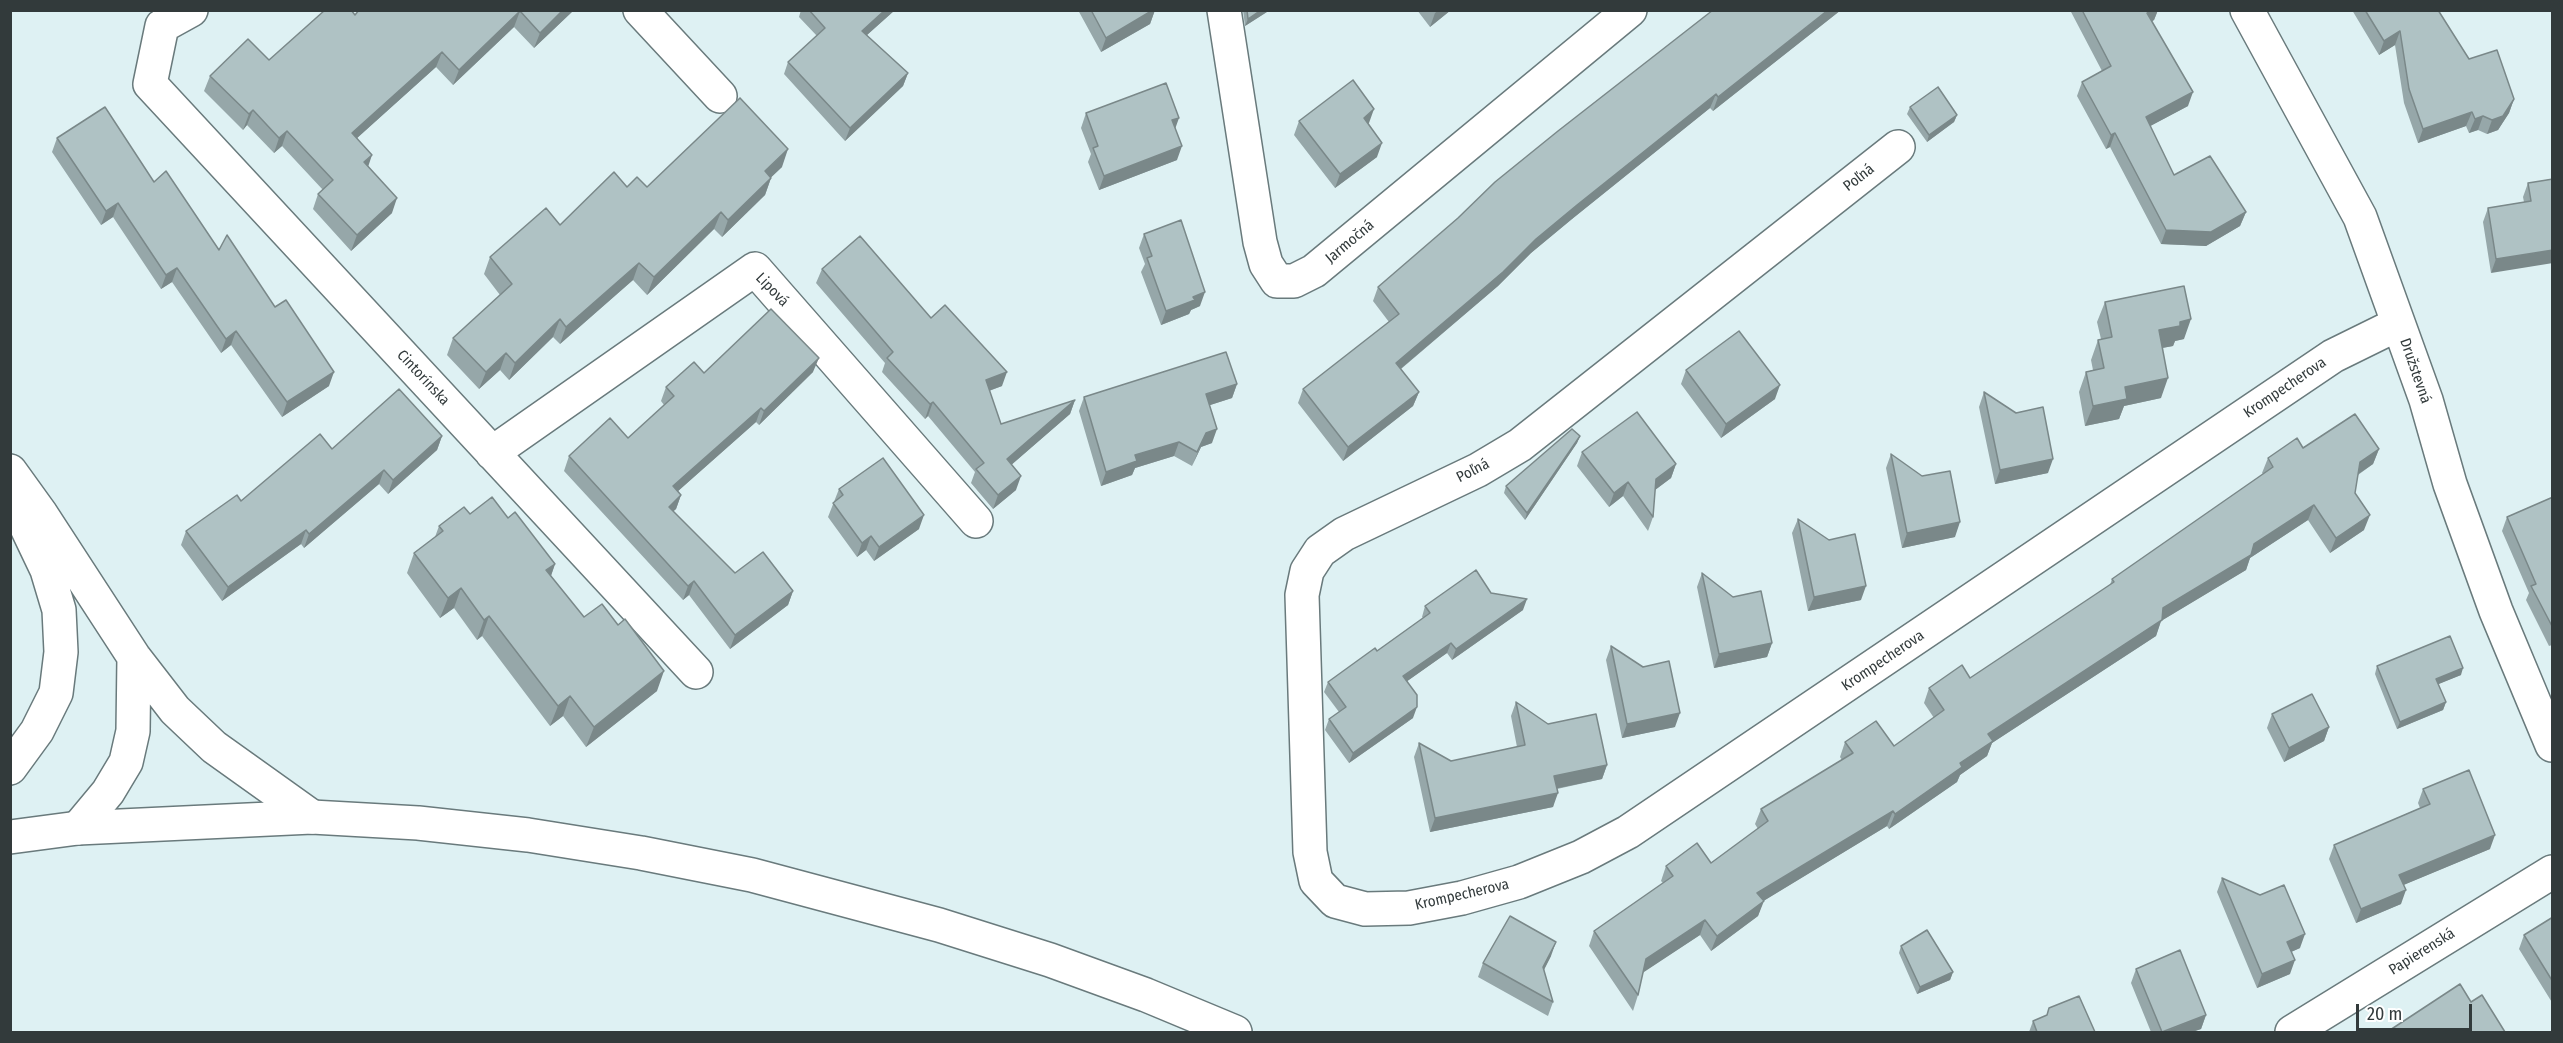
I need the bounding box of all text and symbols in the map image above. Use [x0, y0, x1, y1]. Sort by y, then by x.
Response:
street label: Poľná [1840, 160, 1878, 196]
street label: Jarmočná [1322, 217, 1378, 267]
street label: Lipová [752, 269, 792, 311]
street label: Družstevná [2395, 336, 2435, 406]
street label: Cintorínska [393, 347, 453, 409]
street label: Krompecherova [2240, 354, 2330, 422]
street label: Poľná [1454, 455, 1492, 487]
street label: Krompecherova [1838, 627, 1928, 695]
street label: Krompecherova [1413, 875, 1511, 915]
street label: Papierenská [2386, 925, 2458, 979]
scale bar [2359, 992, 2474, 1030]
text: 20 m [2367, 1003, 2402, 1025]

